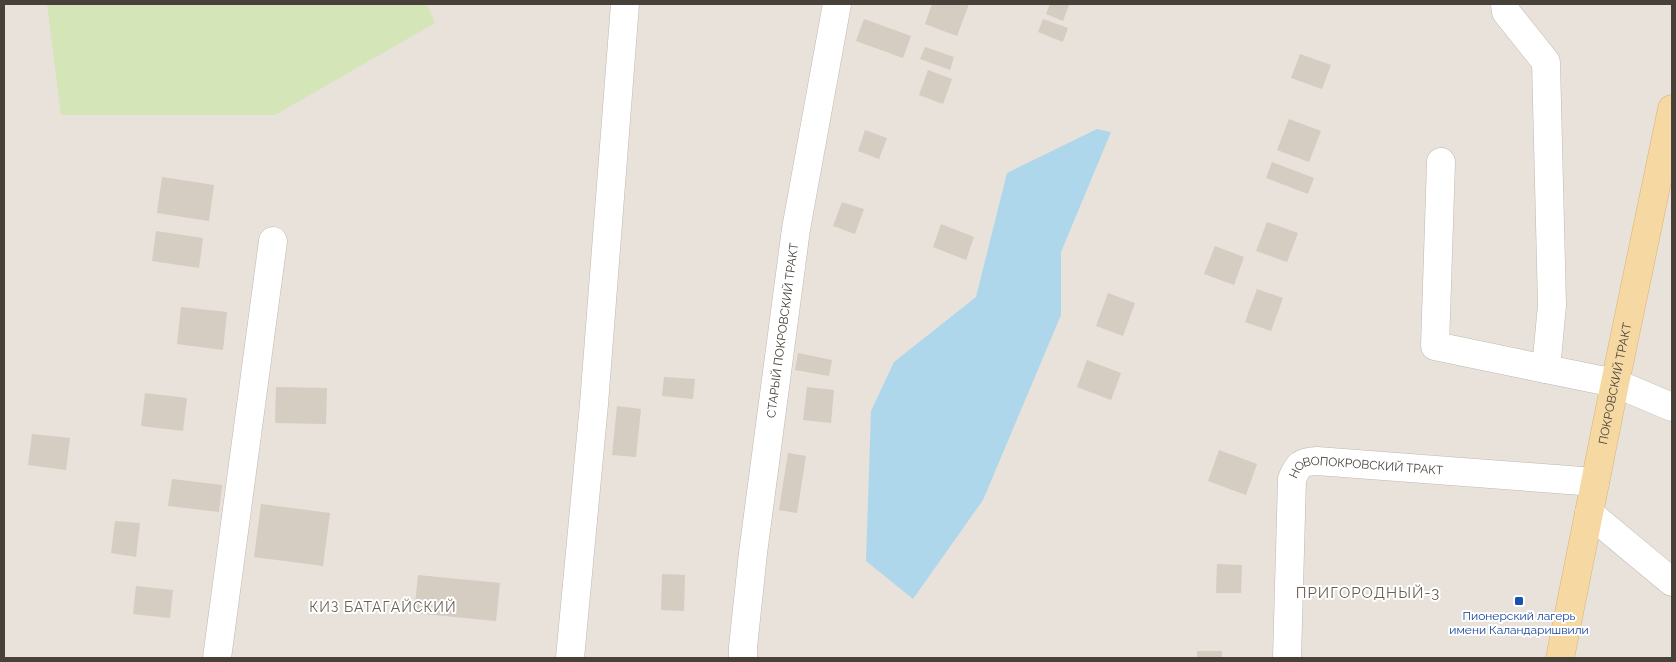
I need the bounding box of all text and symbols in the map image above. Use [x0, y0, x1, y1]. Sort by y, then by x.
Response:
street label: СТАРЫЙ ПОКРОВСКИЙ ТРАКТ [764, 241, 801, 419]
street label: ПОКРОВСКИЙ ТРАКТ [1596, 321, 1635, 445]
street label: НОВОПОКРОВСКИЙ ТРАКТ [1286, 454, 1444, 480]
district label: ПРИГОРОДНЫЙ-3 [1296, 584, 1440, 602]
marker: Пионерский лагерь имени Каландаришвили [1513, 595, 1525, 607]
district label: КИЗ БАТАГАЙСКИЙ [309, 598, 457, 615]
place label: Пионерский лагерь имени Каландаришвили [1449, 609, 1589, 637]

